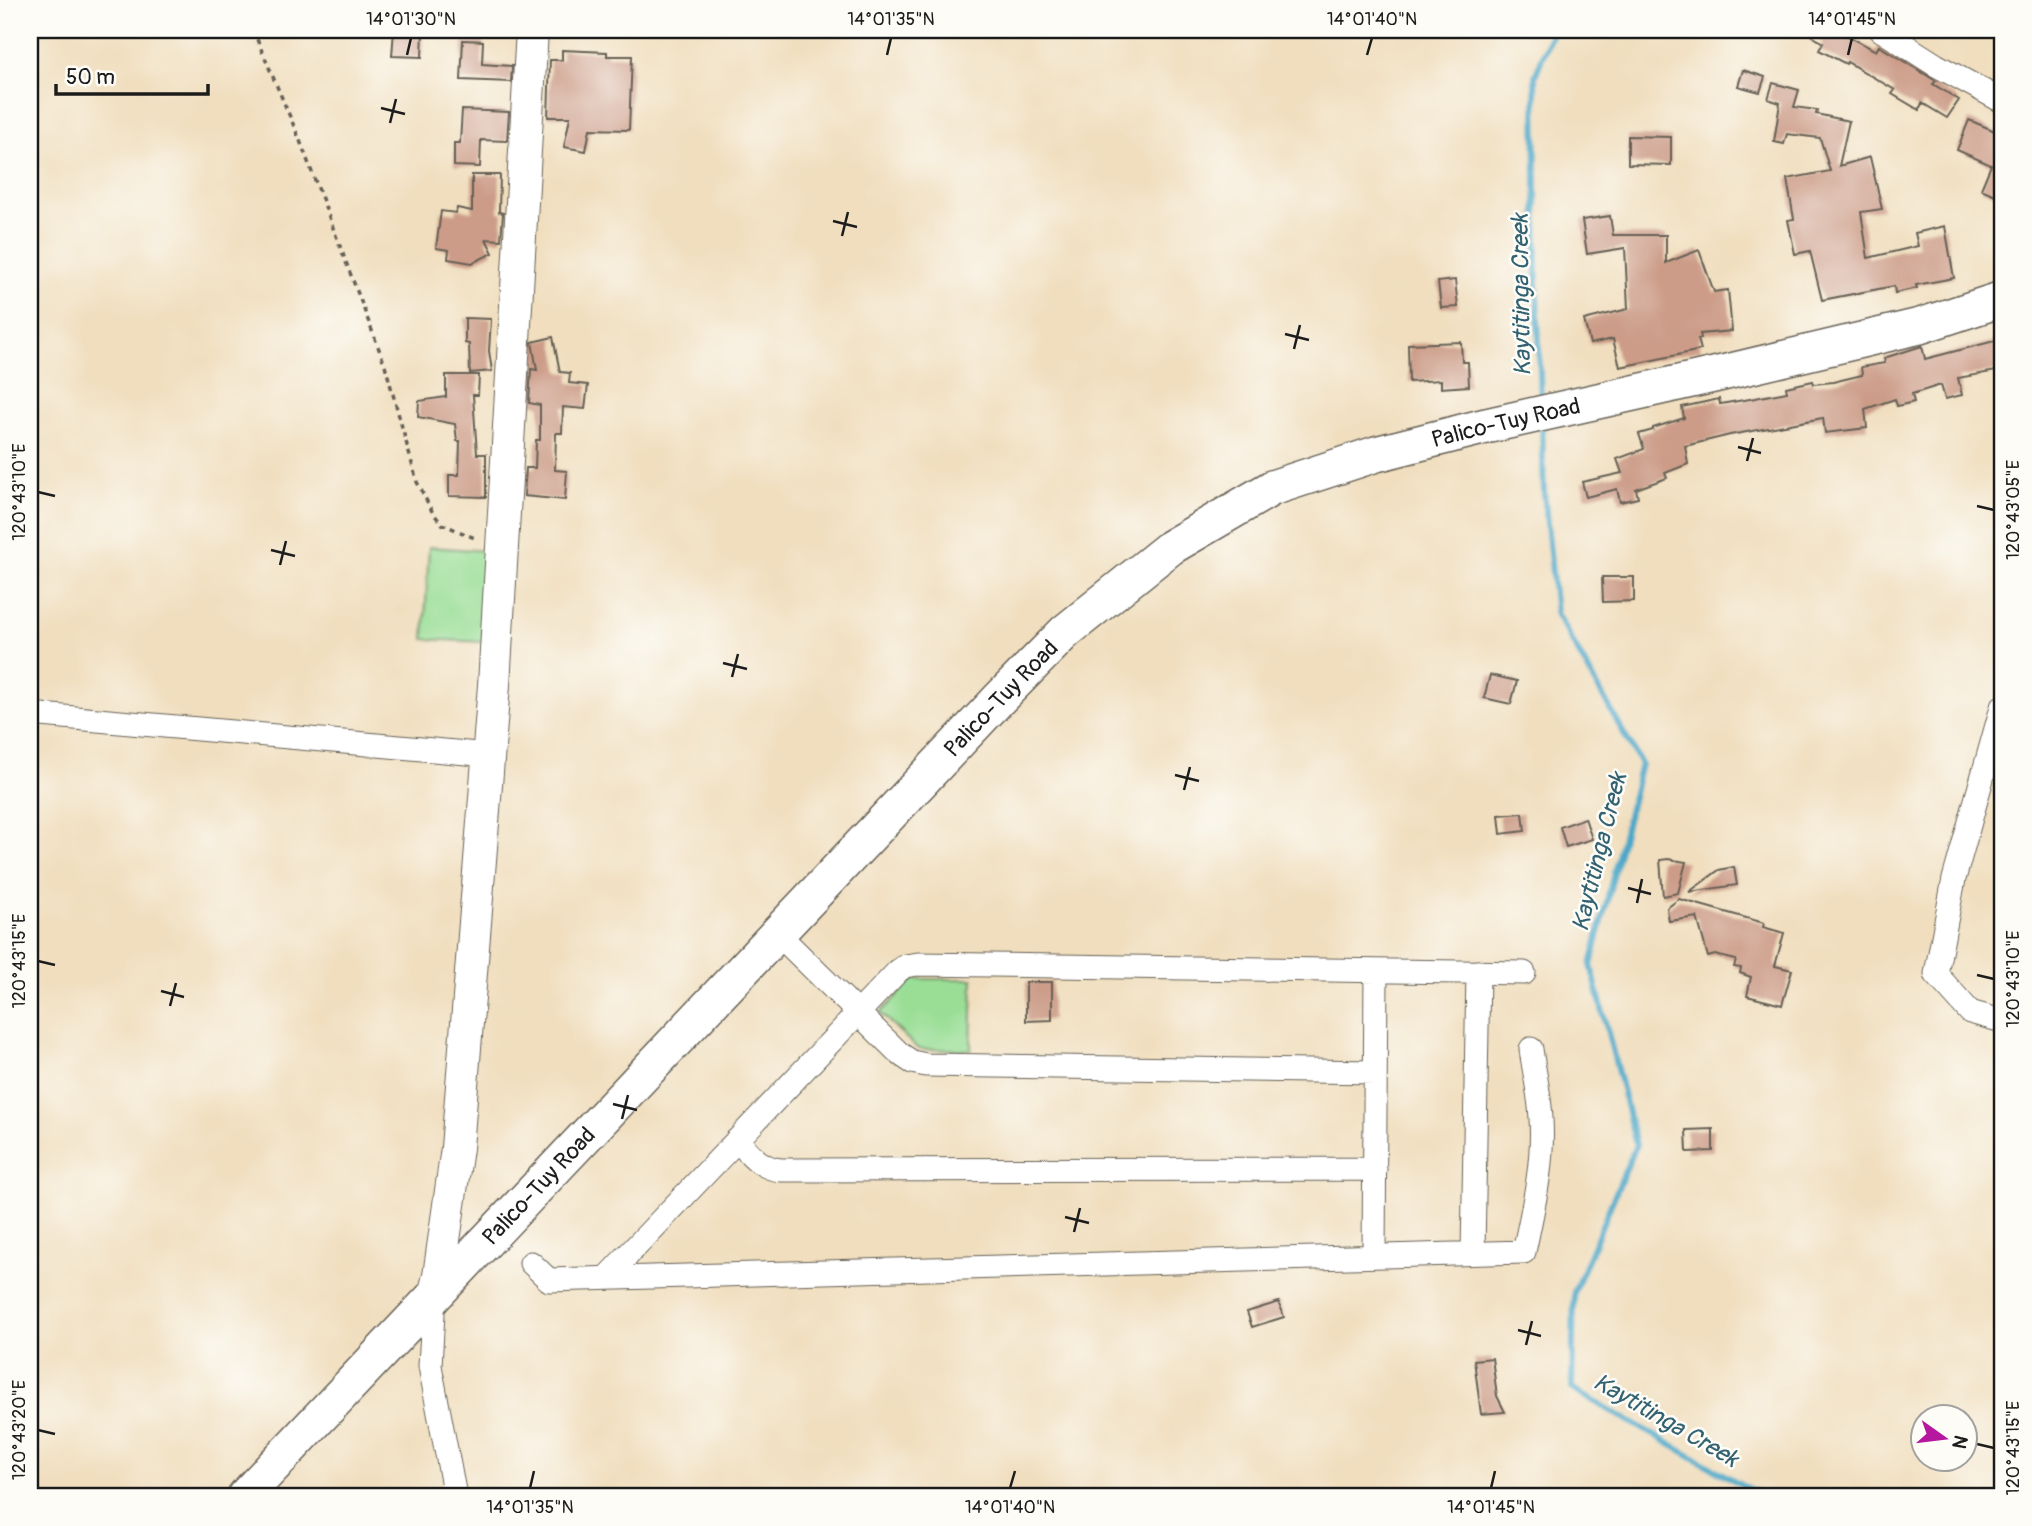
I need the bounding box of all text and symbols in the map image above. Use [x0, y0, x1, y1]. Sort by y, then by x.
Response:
text: 14°01'30"N [366, 8, 456, 31]
text: 14°01'35"N [847, 8, 935, 31]
text: 14°01'40"N [1327, 8, 1417, 31]
text: 14°01'45"N [1808, 8, 1896, 31]
scale bar [56, 52, 208, 96]
text: 50 m [66, 64, 115, 91]
water label: Kaytitinga Creek [1506, 212, 1537, 376]
street label: Palico-Tuy Road [1428, 391, 1583, 454]
text: 120°43'10"E [8, 443, 31, 541]
text: 120°43'05"E [2002, 460, 2025, 560]
street label: Palico-Tuy Road [938, 634, 1064, 763]
water label: Kaytitinga Creek [1566, 768, 1634, 934]
text: 120°43'15"E [8, 914, 31, 1008]
text: 120°43'10"E [2002, 930, 2025, 1028]
street label: Palico-Tuy Road [476, 1121, 602, 1251]
water label: Kaytitinga Creek [1588, 1367, 1745, 1475]
text: 120°43'20"E [8, 1380, 31, 1480]
text: 120°43'15"E [2002, 1401, 2025, 1495]
north arrow [1910, 1404, 1980, 1474]
text: N [1946, 1433, 1973, 1451]
text: 14°01'35"N [486, 1496, 574, 1519]
text: 14°01'40"N [965, 1496, 1055, 1519]
text: 14°01'45"N [1447, 1496, 1535, 1519]

